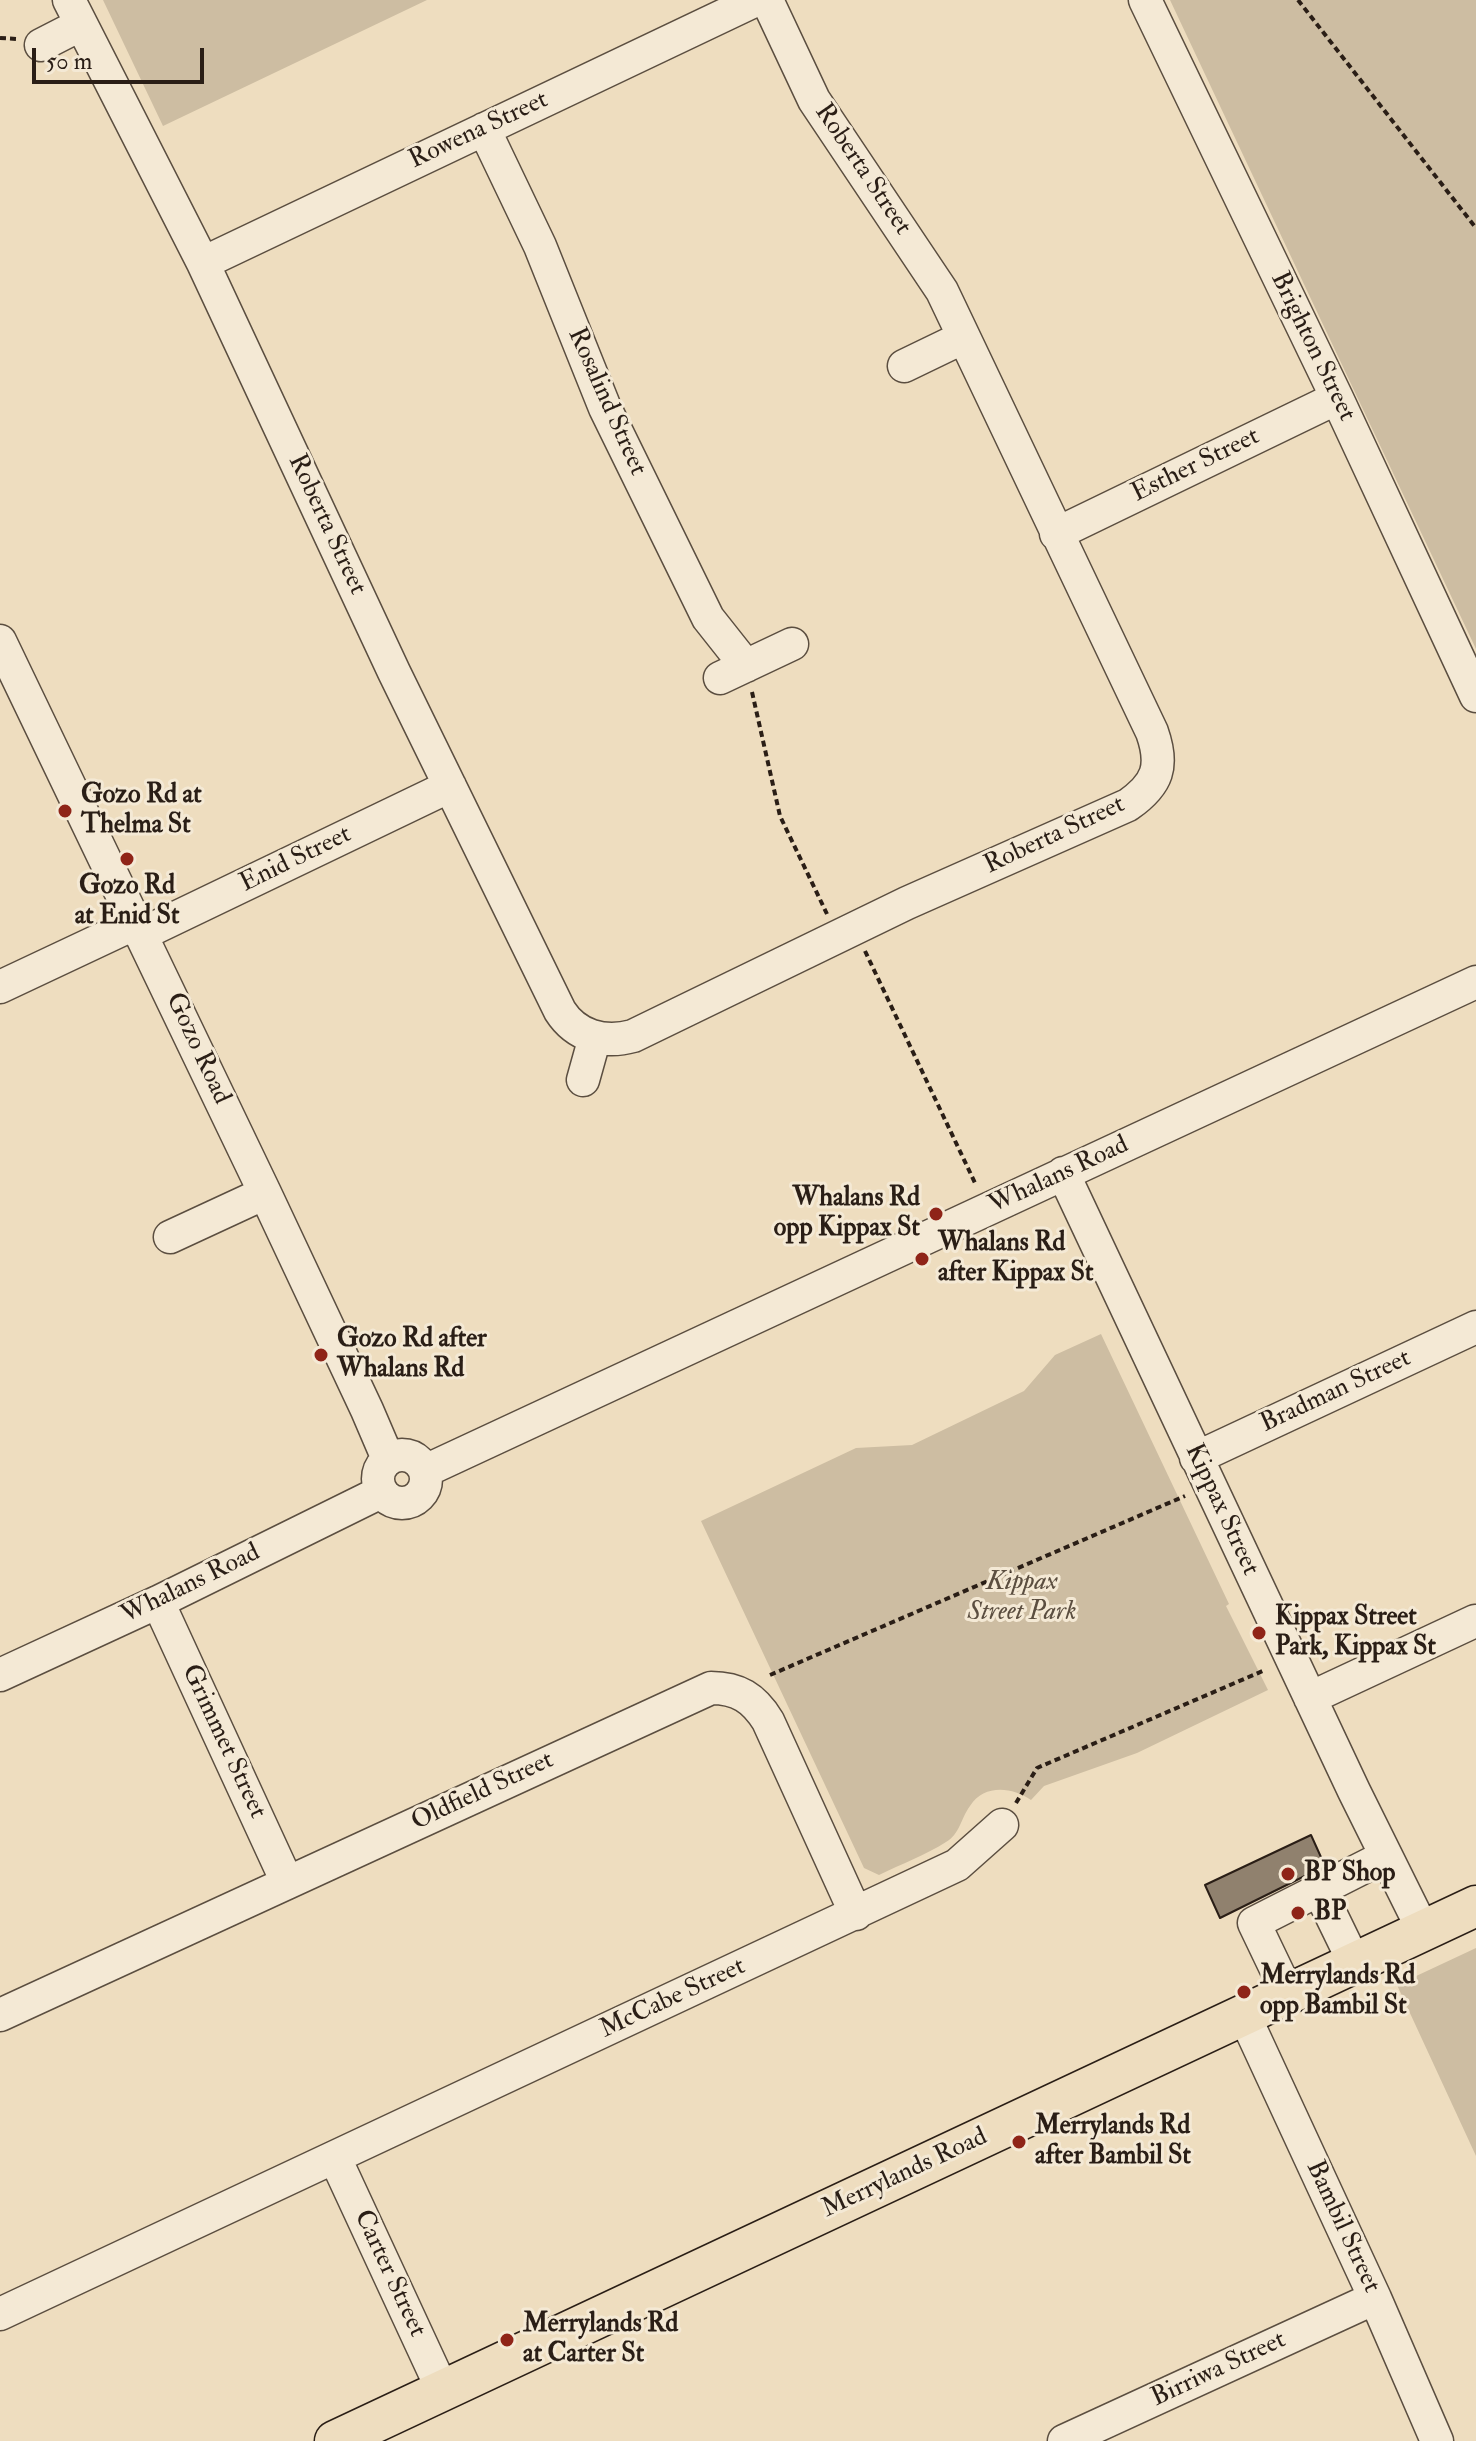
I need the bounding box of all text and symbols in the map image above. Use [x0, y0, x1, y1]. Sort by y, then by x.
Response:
scale bar [36, 32, 208, 82]
text: 50 m [46, 46, 92, 77]
street label: Rowena Street [405, 85, 553, 177]
street label: Roberta Street [807, 99, 917, 241]
street label: Brighton Street [1262, 267, 1362, 427]
street label: Rosalind Street [560, 323, 652, 481]
street label: Esther Street [1127, 422, 1265, 510]
street label: Roberta Street [280, 450, 372, 600]
place label: Gozo Rd at Thelma St [81, 780, 202, 842]
street label: Roberta Street [980, 790, 1130, 882]
marker: Gozo Rd at Thelma St [56, 802, 74, 820]
street label: Enid Street [235, 820, 357, 900]
marker: Gozo Rd at Enid St [118, 850, 136, 868]
place label: Gozo Rd at Enid St [75, 871, 179, 932]
street label: Gozo Road [158, 988, 236, 1110]
street label: Whalans Road [984, 1130, 1134, 1222]
place label: Whalans Rd opp Kippax St [774, 1183, 920, 1244]
marker: Whalans Rd opp Kippax St [927, 1205, 945, 1223]
place label: Whalans Rd after Kippax St [938, 1228, 1093, 1290]
marker: Whalans Rd after Kippax St [913, 1250, 931, 1268]
place label: Gozo Rd after Whalans Rd [337, 1324, 487, 1386]
street label: Bradman Street [1256, 1344, 1416, 1440]
marker: Gozo Rd after Whalans Rd [312, 1346, 330, 1364]
street label: Kippax Street [1177, 1439, 1265, 1581]
street label: Whalans Road [117, 1538, 265, 1632]
park label: Kippax Street Park [968, 1567, 1076, 1628]
place label: Kippax Street Park, Kippax St [1275, 1602, 1436, 1664]
marker: Kippax Street Park, Kippax St [1250, 1624, 1268, 1642]
street label: Grimmet Street [174, 1660, 272, 1824]
street label: Oldfield Street [407, 1746, 559, 1838]
place label: BP Shop [1304, 1858, 1395, 1890]
marker: BP Shop [1279, 1865, 1297, 1883]
place label: BP [1314, 1897, 1346, 1929]
marker: BP [1289, 1904, 1307, 1922]
street label: McCabe Street [595, 1952, 751, 2046]
place label: Merrylands Rd opp Bambil St [1260, 1961, 1415, 2022]
marker: Merrylands Rd opp Bambil St [1235, 1983, 1253, 2001]
place label: Merrylands Rd after Bambil St [1035, 2111, 1191, 2172]
street label: Merrylands Road [818, 2122, 992, 2226]
marker: Merrylands Rd after Bambil St [1010, 2133, 1028, 2151]
street label: Bambil Street [1298, 2156, 1386, 2298]
street label: Carter Street [346, 2206, 432, 2342]
place label: Merrylands Rd at Carter St [523, 2309, 678, 2370]
street label: Birriwa Street [1147, 2325, 1291, 2415]
marker: Merrylands Rd at Carter St [498, 2331, 516, 2349]

